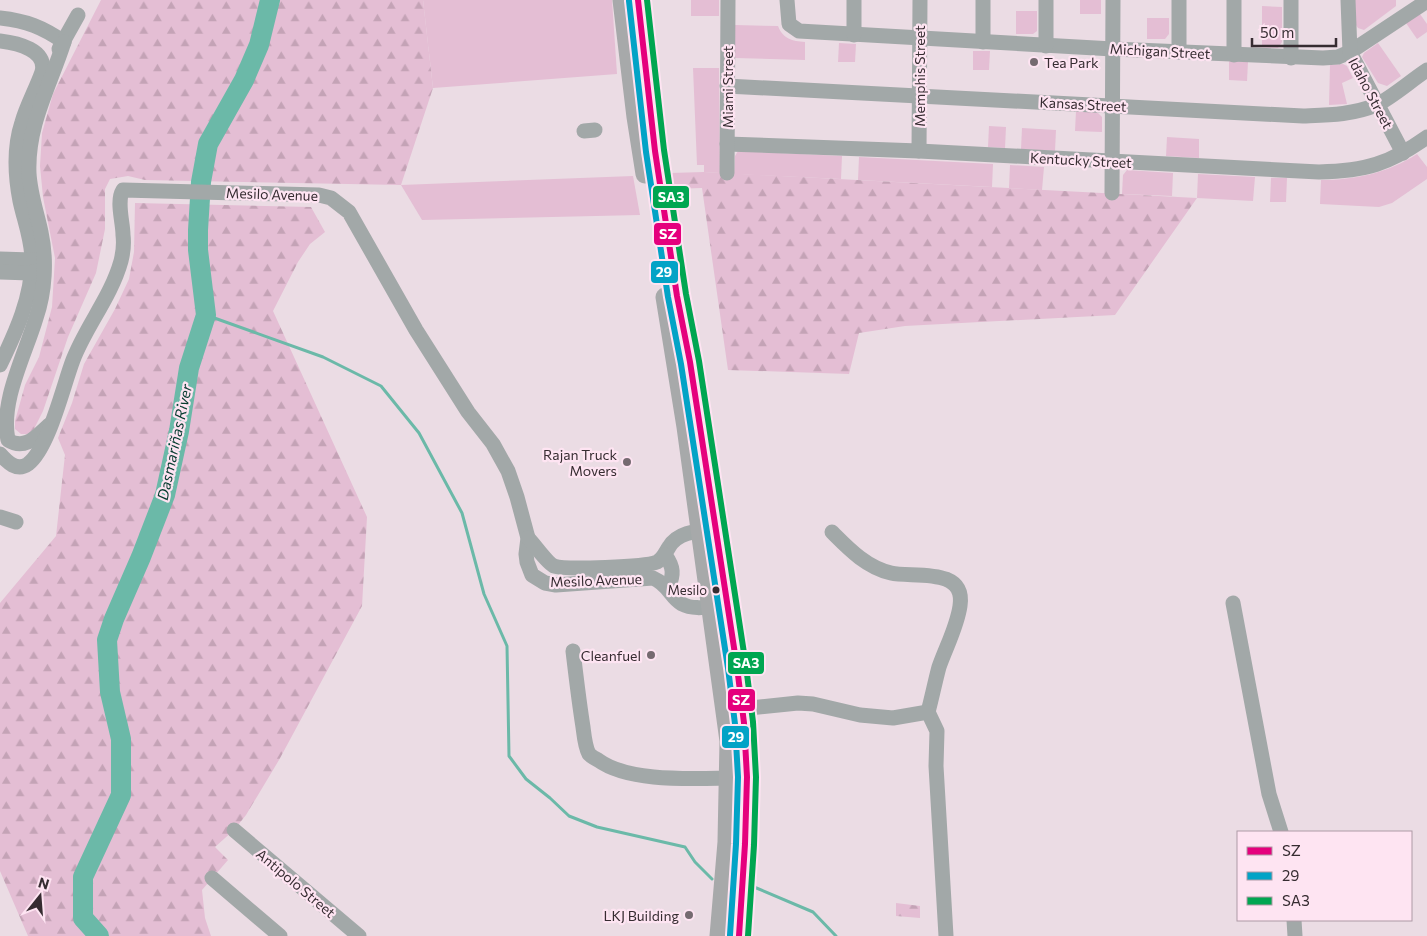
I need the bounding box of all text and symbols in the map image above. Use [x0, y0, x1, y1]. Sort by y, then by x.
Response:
scale bar [1252, 15, 1336, 47]
text: 50 m [1260, 23, 1294, 41]
street label: Memphis Street [911, 25, 928, 127]
street label: Michigan Street [1109, 40, 1211, 62]
street label: Miami Street [719, 46, 736, 128]
place label: Tea Park [1044, 54, 1099, 71]
street label: Idaho Street [1345, 55, 1397, 132]
marker: Tea Park [1028, 56, 1040, 68]
street label: Kansas Street [1039, 93, 1127, 115]
street label: Kentucky Street [1030, 149, 1133, 171]
street label: Mesilo Avenue [226, 184, 318, 204]
line badge: SA3 [652, 185, 690, 209]
text: SA3 [658, 188, 684, 205]
line badge: SZ [653, 222, 682, 246]
text: SZ [659, 225, 677, 242]
line badge: 29 [650, 260, 679, 284]
text: 29 [656, 263, 673, 280]
water label: Dasmariñas River [153, 381, 195, 502]
place label: Rajan Truck Movers [543, 446, 617, 479]
marker: Rajan Truck Movers [621, 456, 633, 468]
street label: Mesilo Avenue [550, 570, 642, 590]
place label: Mesilo [667, 582, 707, 598]
marker: Mesilo [711, 585, 721, 595]
place label: Cleanfuel [581, 647, 641, 664]
marker: Cleanfuel [645, 649, 657, 661]
line badge: SA3 [727, 651, 765, 675]
text: SA3 [733, 654, 759, 671]
line badge: SZ [727, 688, 756, 712]
text: SZ [732, 691, 750, 708]
line badge: 29 [721, 725, 750, 749]
text: 29 [728, 728, 745, 745]
legend [1237, 831, 1412, 921]
text: SZ [1282, 841, 1301, 859]
street label: Antipolo Street [253, 845, 339, 921]
text: 29 [1282, 866, 1299, 884]
north arrow [15, 871, 65, 921]
text: N [36, 873, 51, 893]
text: SA3 [1282, 891, 1310, 909]
place label: LKJ Building [604, 907, 679, 924]
marker: LKJ Building [683, 909, 695, 921]

